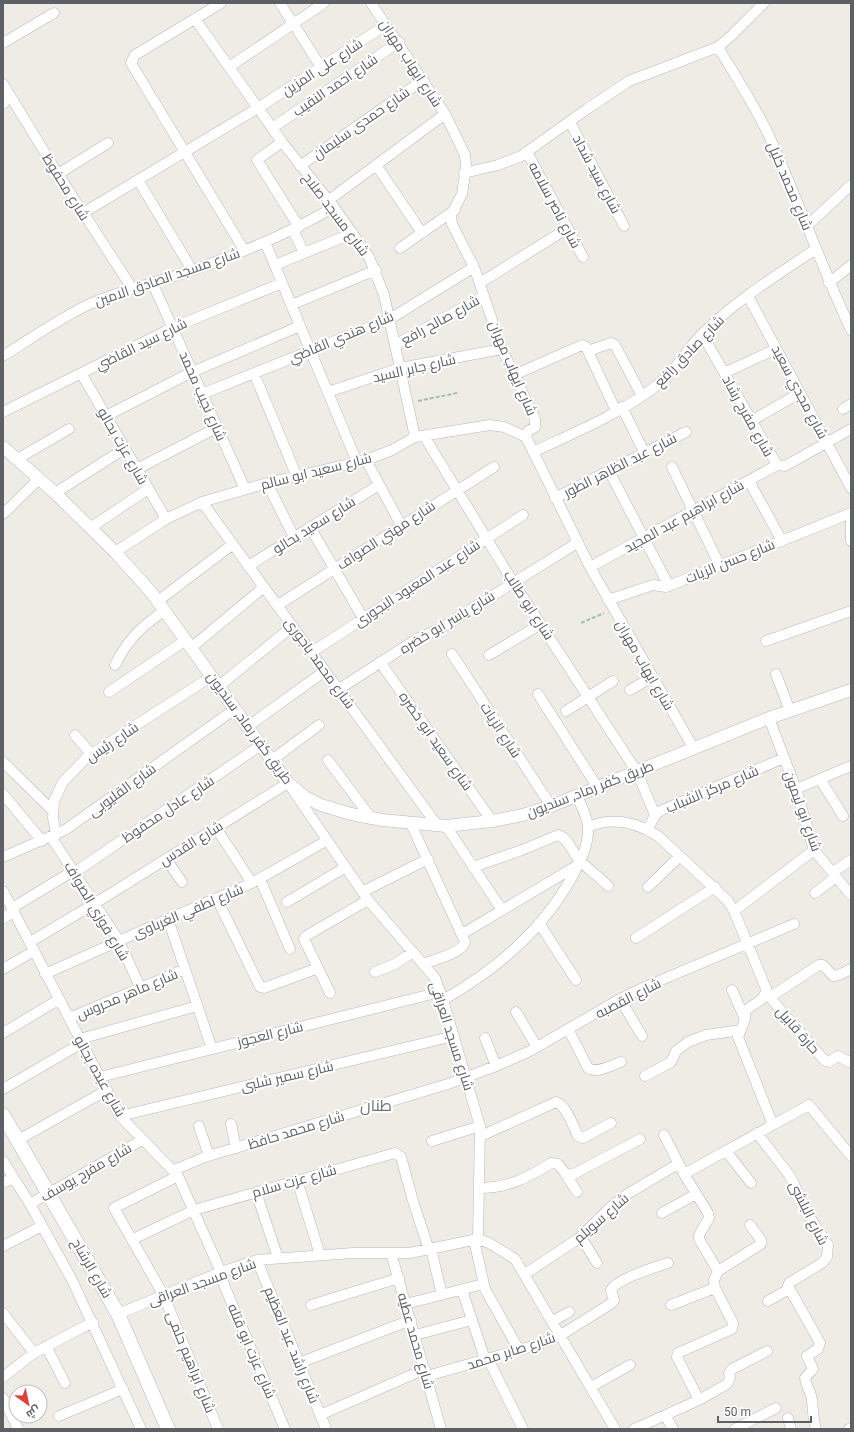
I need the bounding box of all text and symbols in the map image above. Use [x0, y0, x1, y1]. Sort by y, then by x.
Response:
street label: شارع ايهاب مهران [376, 16, 445, 110]
street label: شارع على المزين [279, 35, 366, 100]
street label: شارع احمد النقيب [290, 51, 381, 120]
street label: شارع حمدى سليمان [310, 84, 413, 163]
street label: شارع سيد شداد [569, 132, 624, 217]
street label: شارع محمد خليل [763, 139, 816, 233]
street label: شارع محفوظ [38, 151, 93, 224]
street label: شارع ناصر سلامه [525, 159, 584, 251]
street label: شارع مسجد صلاح [299, 169, 372, 259]
street label: شارع مسجد الصادق الامين [92, 245, 242, 310]
street label: شارع صالح رافع [398, 292, 482, 349]
street label: شارع هندي القاضي [286, 308, 397, 370]
street label: شارع صادق رافع [651, 312, 728, 391]
street label: شارع سيد القاضي [92, 315, 191, 376]
street label: شارع ايهاب مهران [485, 318, 540, 418]
street label: شارع مجدي سعيد [765, 342, 831, 443]
street label: شارع نجيب محمد [175, 349, 230, 444]
street label: شارع جابر السيد [371, 351, 458, 386]
street label: شارع مفرح رشاد [718, 373, 777, 460]
street label: شارع عزت بحالو [94, 405, 151, 488]
street label: شارع عبد الظاهر الطور [560, 430, 680, 502]
street label: شارع سعيد ابو سالم [259, 449, 374, 494]
street label: شارع ابراهيم عبد المجيد [621, 476, 748, 557]
street label: شارع سعيد بحالو [270, 493, 359, 558]
street label: شارع مهني الصواف [334, 497, 440, 576]
street label: شارع عبد المعبود البجورى [351, 536, 483, 631]
street label: شارع حسن الزيات [683, 536, 778, 587]
street label: شارع ابو طالب [500, 567, 557, 643]
street label: شارع ياسر ابو خضره [397, 587, 498, 658]
street label: شارع محمد باجورى [281, 614, 358, 712]
street label: شارع ايهاب مهران [612, 617, 677, 713]
street label: طريق كفر رماد, سنديون [203, 669, 296, 788]
street label: شارع سعيد ابو خضره [395, 689, 476, 794]
street label: شارع الزيات [476, 699, 525, 761]
street label: شارع رئيس [83, 719, 142, 766]
street label: طريق كفر رماد, سنديون [524, 757, 656, 822]
street label: شارع القليوبى [85, 760, 160, 821]
street label: شارع مركز الشباب [663, 762, 761, 817]
street label: شارع ابو ليمون [780, 769, 825, 854]
street label: شارع عادل محفوظ [119, 772, 218, 847]
street label: شارع القدس [156, 817, 226, 870]
street label: شارع فوزي الصواف [58, 859, 133, 966]
street label: شارع لطفي الغرباوى [130, 880, 247, 945]
street label: شارع ماهر محروس [74, 965, 181, 1024]
street label: شارع القصبه [593, 975, 664, 1022]
street label: شارع مسجد العراقى [426, 980, 477, 1093]
street label: حارة قابيل [773, 1003, 823, 1057]
street label: شارع العجوز [234, 1018, 305, 1051]
street label: شارع عبده بجالو [70, 1033, 129, 1120]
street label: شارع سمير شلبى [239, 1058, 335, 1095]
district label: طنان [360, 1096, 392, 1116]
street label: شارع محمد حافظ [246, 1108, 346, 1153]
street label: شارع مفرح يوسف [38, 1139, 135, 1205]
street label: شارع عزت سلام [250, 1161, 339, 1203]
street label: شارع البلشى [785, 1178, 832, 1248]
street label: شارع سويلم [570, 1190, 633, 1248]
street label: شارع الرشاح [68, 1235, 115, 1301]
street label: شارع مسجد العراقى [146, 1255, 258, 1310]
street label: شارع راشد عبد العظيم [259, 1284, 323, 1406]
street label: شارع محمد عطيه [394, 1291, 437, 1391]
street label: شارع عزت ابو قتله [224, 1301, 279, 1401]
street label: شارع ابراهيم حلمى [162, 1309, 219, 1416]
street label: شارع صابر محمد [465, 1329, 558, 1374]
north arrow [8, 1384, 48, 1424]
scale bar [718, 1398, 811, 1424]
text: ش [24, 1403, 43, 1421]
text: 50 m [724, 1405, 751, 1419]

